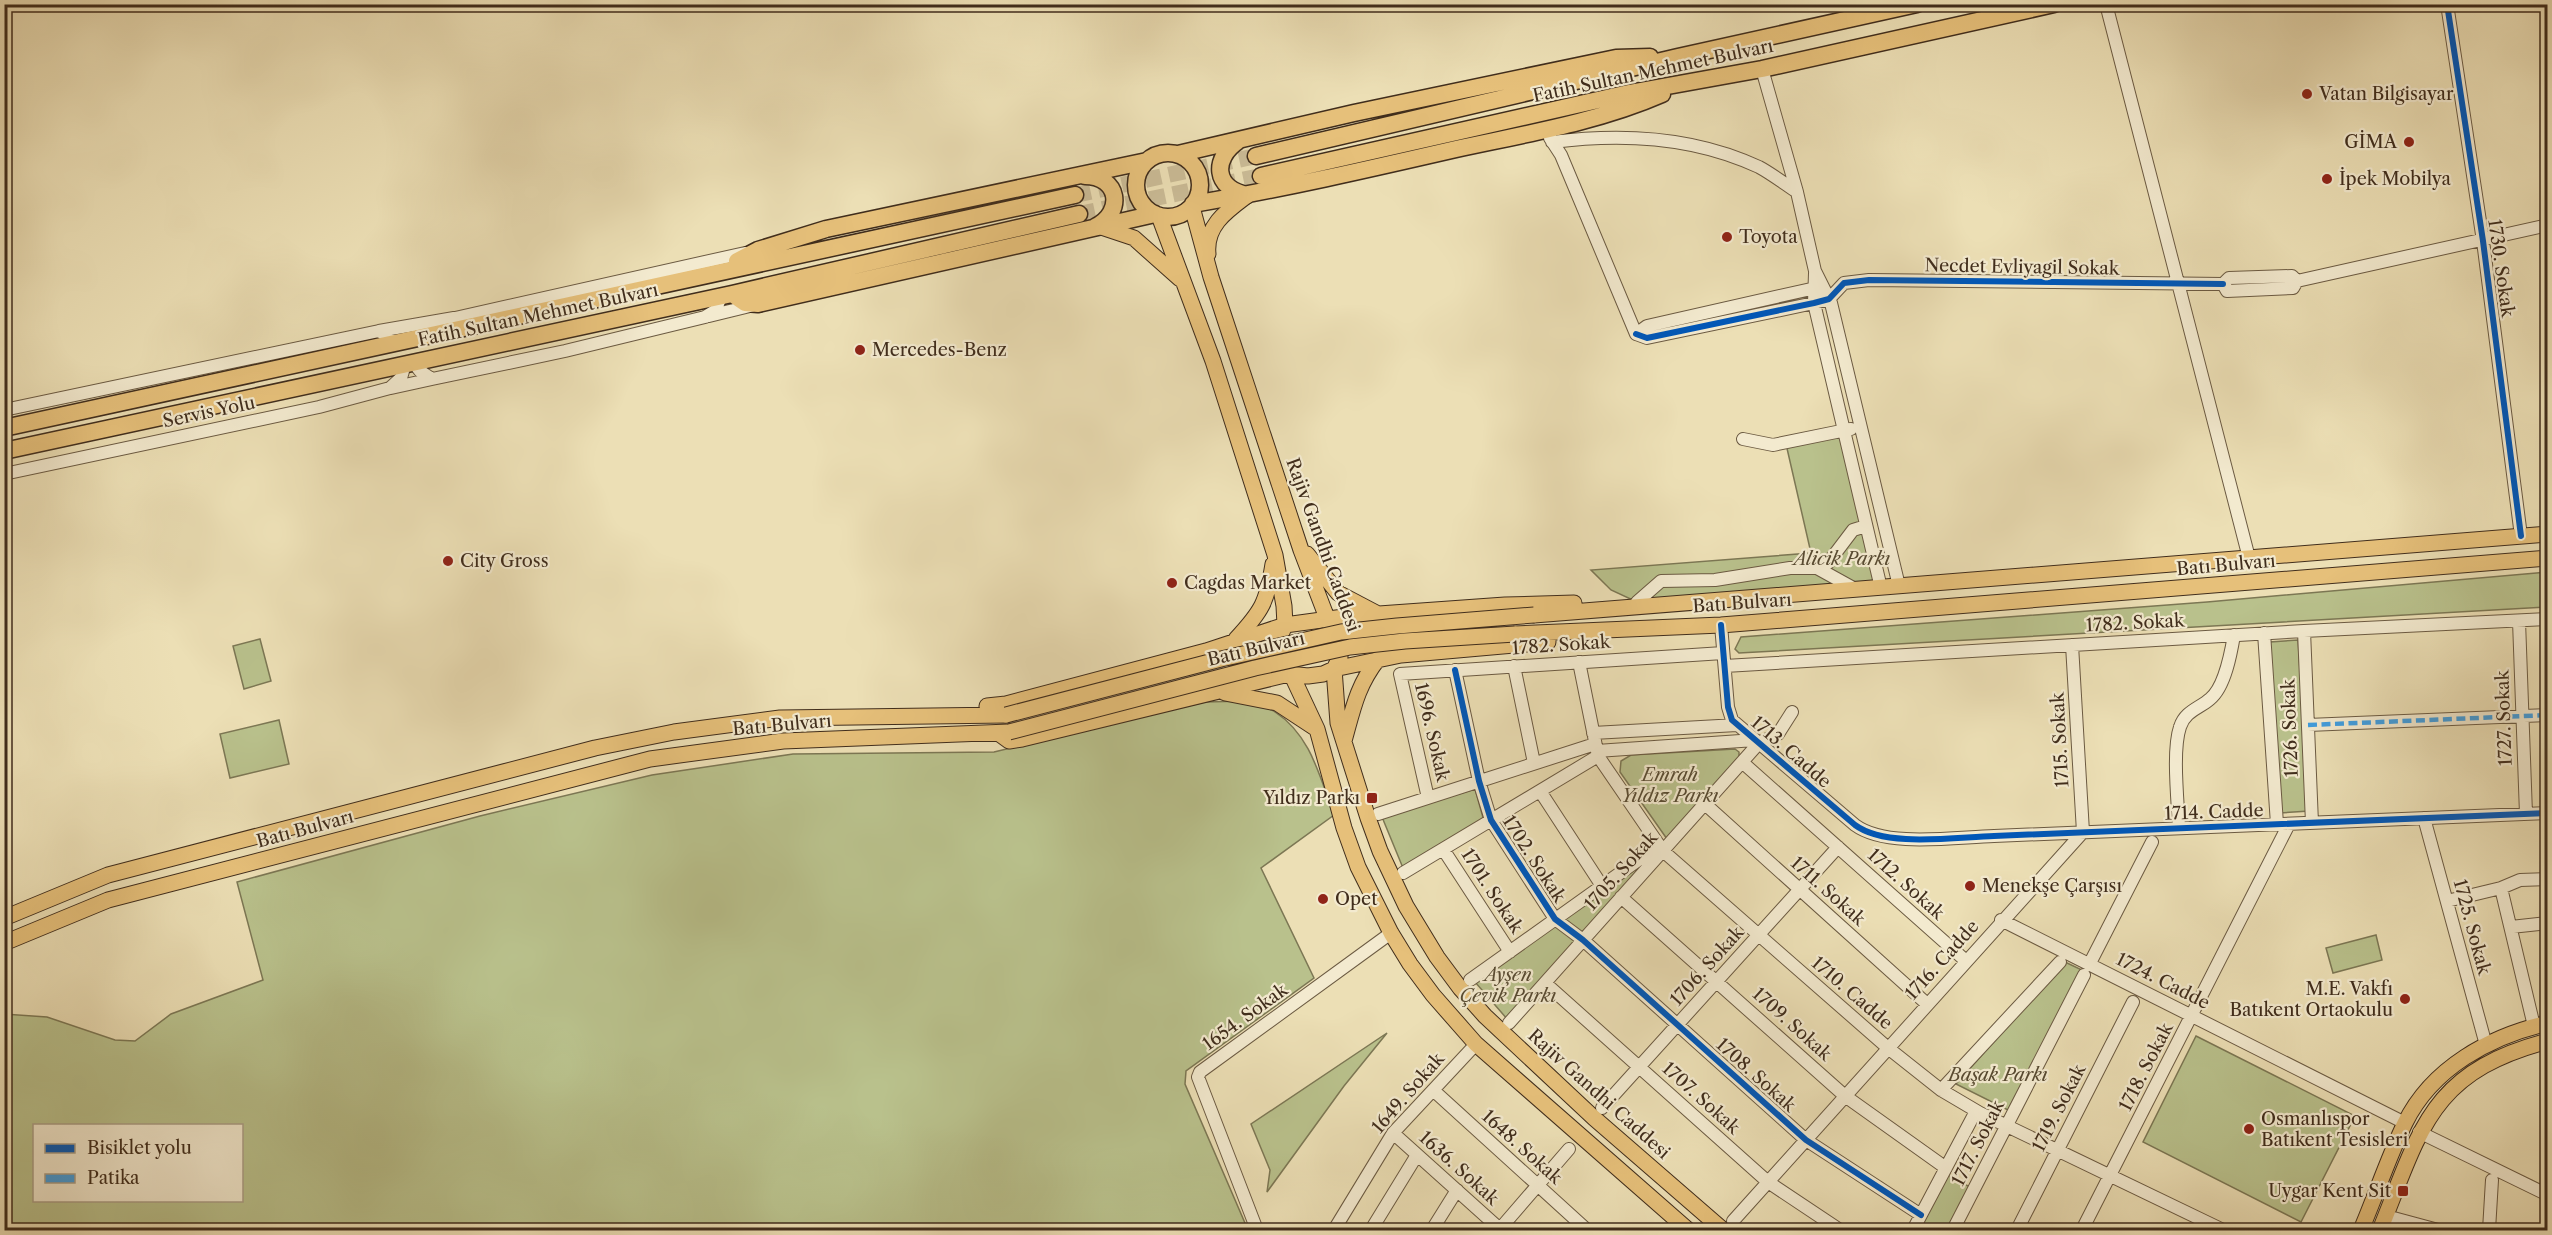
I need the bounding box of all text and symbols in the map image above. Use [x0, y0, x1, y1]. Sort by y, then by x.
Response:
street label: Fatih Sultan Mehmet Bulvarı [1531, 35, 1776, 107]
place label: Vatan Bilgisayar [2318, 83, 2454, 105]
marker: Vatan Bilgisayar [2300, 87, 2314, 101]
place label: GİMA [2344, 130, 2398, 153]
marker: GİMA [2402, 135, 2416, 149]
place label: İpek Mobilya [2339, 167, 2451, 190]
marker: İpek Mobilya [2320, 172, 2334, 186]
street label: 1730. Sokak [2483, 218, 2519, 320]
place label: Toyota [1739, 226, 1798, 248]
marker: Toyota [1720, 230, 1734, 244]
street label: Necdet Evliyagil Sokak [1924, 254, 2121, 280]
street label: Fatih Sultan Mehmet Bulvarı [416, 279, 661, 351]
place label: Mercedes-Benz [872, 339, 1007, 361]
marker: Mercedes-Benz [853, 343, 867, 357]
street label: Servis Yolu [161, 391, 257, 433]
street label: Rajiv Gandhi Caddesi [1281, 455, 1365, 635]
park label: Alicik Parkı [1791, 548, 1890, 570]
place label: City Gross [460, 550, 549, 572]
street label: Batı Bulvarı [2176, 550, 2277, 580]
marker: City Gross [441, 554, 455, 568]
place label: Cagdas Market [1184, 572, 1312, 594]
marker: Cagdas Market [1165, 576, 1179, 590]
street label: Batı Bulvarı [1692, 589, 1793, 617]
street label: 1782. Sokak [2085, 609, 2186, 637]
street label: Batı Bulvarı [1205, 627, 1307, 671]
street label: 1782. Sokak [1511, 630, 1613, 659]
street label: 1727. Sokak [2491, 668, 2517, 766]
street label: 1726. Sokak [2277, 677, 2303, 778]
street label: 1696. Sokak [1410, 681, 1454, 785]
street label: 1715. Sokak [2046, 690, 2073, 788]
street label: Batı Bulvarı [732, 710, 833, 740]
street label: 1713. Cadde [1747, 711, 1835, 793]
park label: Emrah Yıldız Parkı [1621, 764, 1719, 807]
place label: Yıldız Parkı [1262, 787, 1361, 809]
marker: Yıldız Parkı [1365, 791, 1379, 805]
street label: 1714. Cadde [2164, 799, 2264, 825]
street label: Batı Bulvarı [254, 805, 356, 852]
street label: 1702. Sokak [1498, 811, 1571, 908]
street label: 1705. Sokak [1580, 826, 1663, 915]
street label: 1701. Sokak [1456, 844, 1528, 939]
street label: 1712. Sokak [1863, 844, 1950, 925]
street label: 1711. Sokak [1786, 852, 1871, 931]
place label: Menekşe Çarşısı [1982, 875, 2122, 897]
street label: 1725. Sokak [2449, 877, 2496, 979]
marker: Menekşe Çarşısı [1963, 879, 1977, 893]
place label: Opet [1335, 888, 1378, 910]
marker: Opet [1316, 892, 1330, 906]
street label: 1716. Cadde [1901, 916, 1983, 1004]
street label: 1706. Sokak [1665, 920, 1750, 1010]
street label: 1724. Cadde [2113, 948, 2213, 1014]
street label: 1710. Cadde [1807, 952, 1897, 1034]
park label: Ayşen Çevik Parkı [1460, 964, 1557, 1007]
street label: 1654. Sokak [1198, 978, 1293, 1055]
place label: M.E. Vakfı Batıkent Ortaokulu [2230, 978, 2394, 1021]
street label: 1709. Sokak [1748, 983, 1837, 1066]
marker: M.E. Vakfı Batıkent Ortaokulu [2398, 992, 2412, 1006]
street label: 1718. Sokak [2114, 1018, 2178, 1115]
street label: Rajiv Gandhi Caddesi [1523, 1024, 1675, 1164]
street label: 1708. Sokak [1712, 1033, 1802, 1118]
street label: 1649. Sokak [1367, 1047, 1450, 1138]
street label: 1707. Sokak [1658, 1057, 1746, 1140]
street label: 1719. Sokak [2028, 1059, 2091, 1155]
park label: Başak Parkı [1946, 1064, 2048, 1086]
street label: 1717. Sokak [1947, 1095, 2010, 1190]
street label: 1648. Sokak [1477, 1105, 1568, 1190]
place label: Osmanlıspor Batıkent Tesisleri [2261, 1108, 2409, 1151]
marker: Osmanlıspor Batıkent Tesisleri [2242, 1122, 2256, 1136]
legend [33, 1124, 243, 1202]
street label: 1636. Sokak [1415, 1126, 1505, 1211]
text: Bisiklet yolu [87, 1137, 192, 1159]
text: Patika [87, 1167, 140, 1189]
place label: Uygar Kent Sit [2268, 1180, 2392, 1202]
marker: Uygar Kent Sit [2396, 1184, 2410, 1198]

